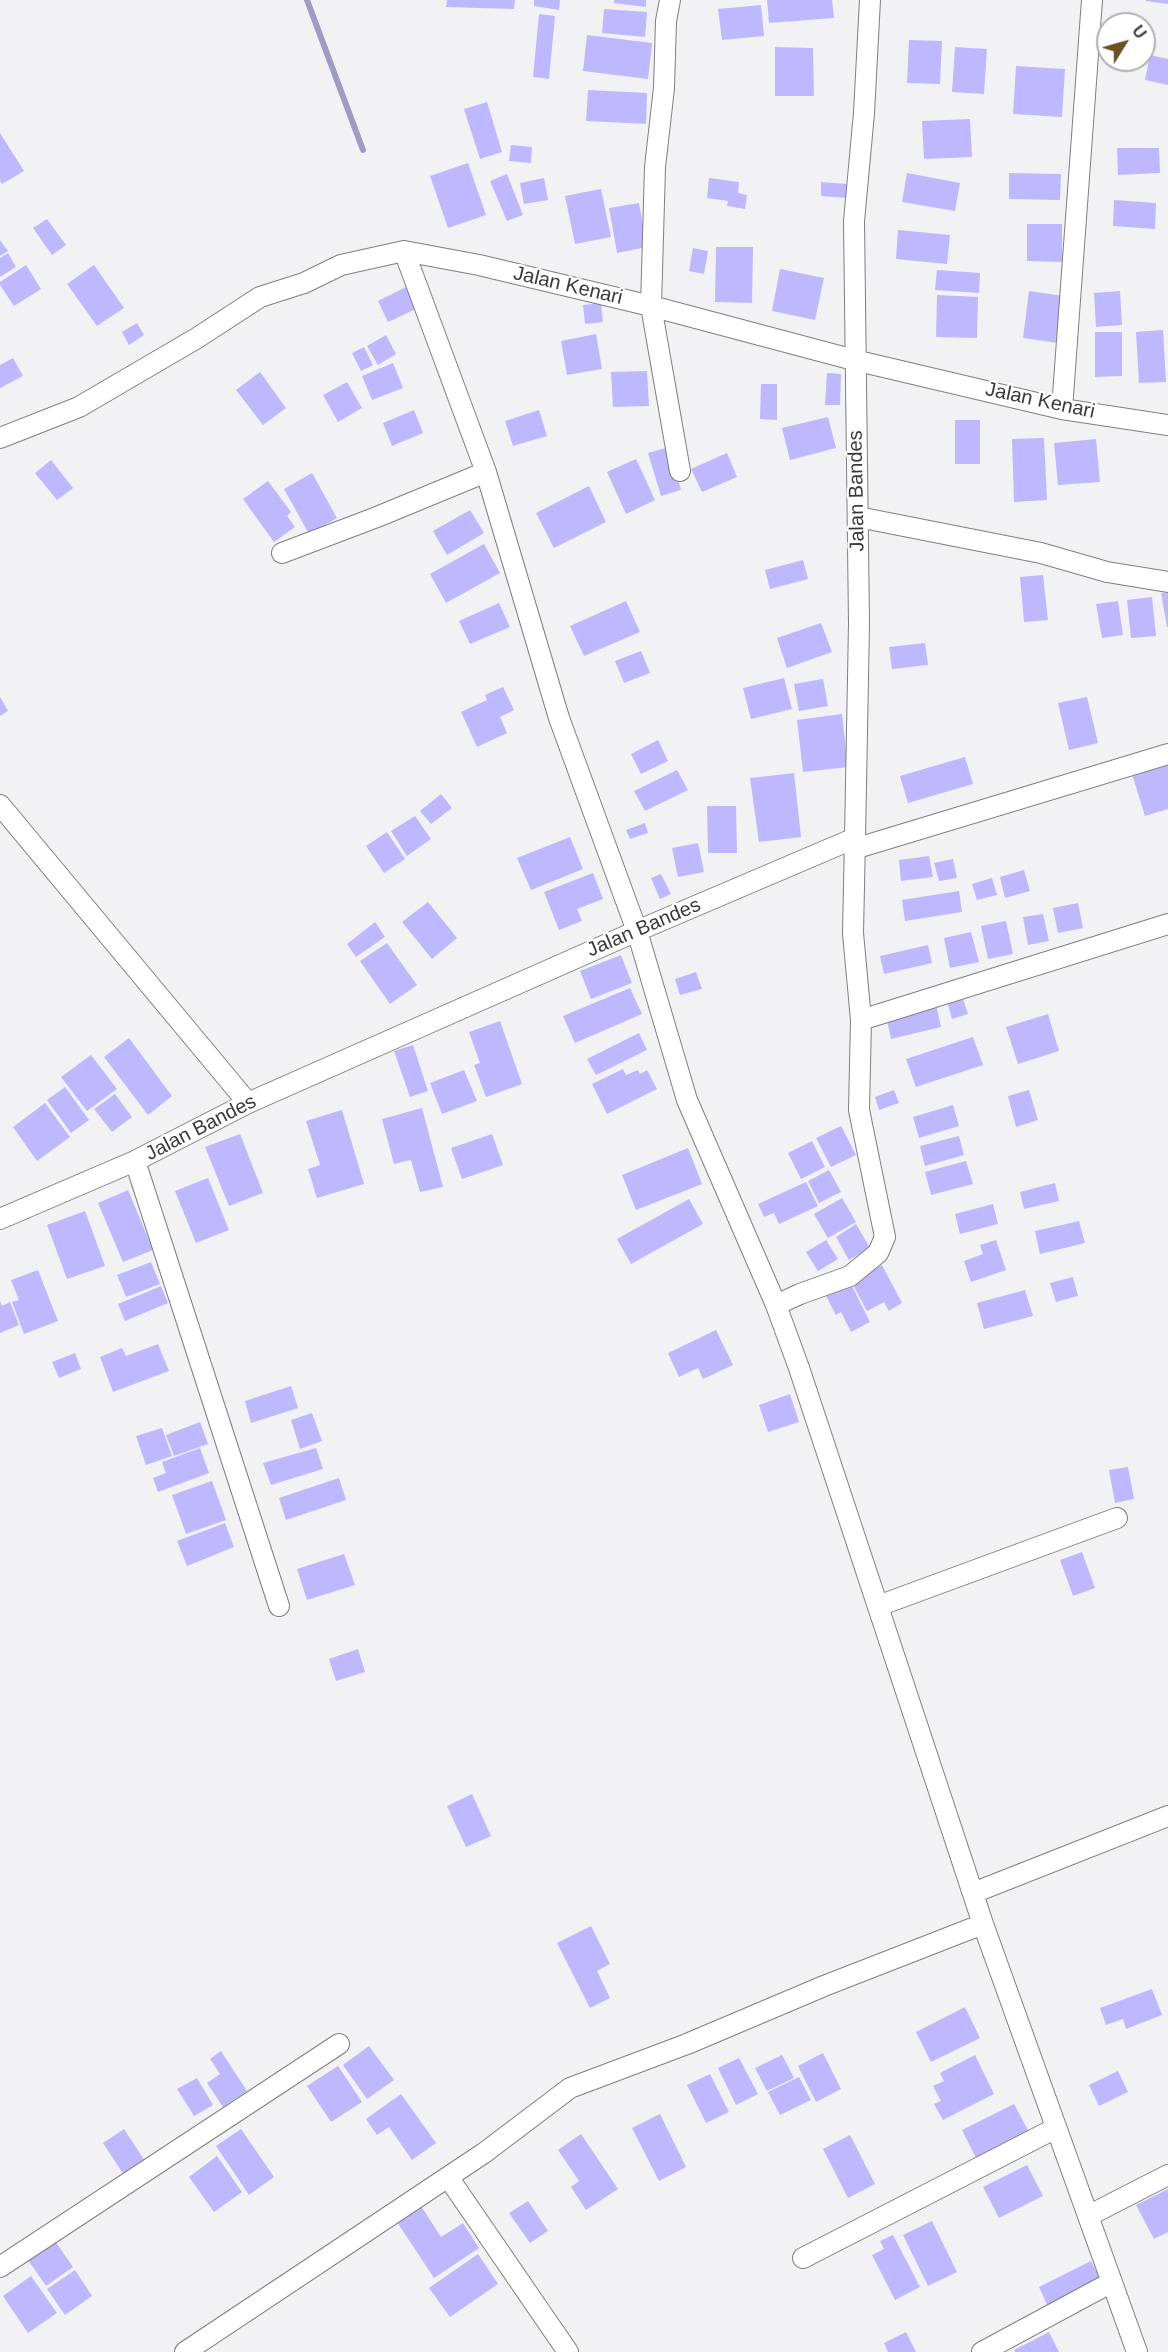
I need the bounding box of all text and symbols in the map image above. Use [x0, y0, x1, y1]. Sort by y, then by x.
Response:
north arrow [1096, 12, 1156, 72]
text: U [1129, 22, 1149, 42]
street label: Jalan Kenari [511, 262, 625, 310]
street label: Jalan Kenari [983, 378, 1097, 424]
street label: Jalan Bandes [844, 430, 870, 552]
street label: Jalan Bandes [584, 893, 704, 963]
street label: Jalan Bandes [142, 1090, 260, 1166]

